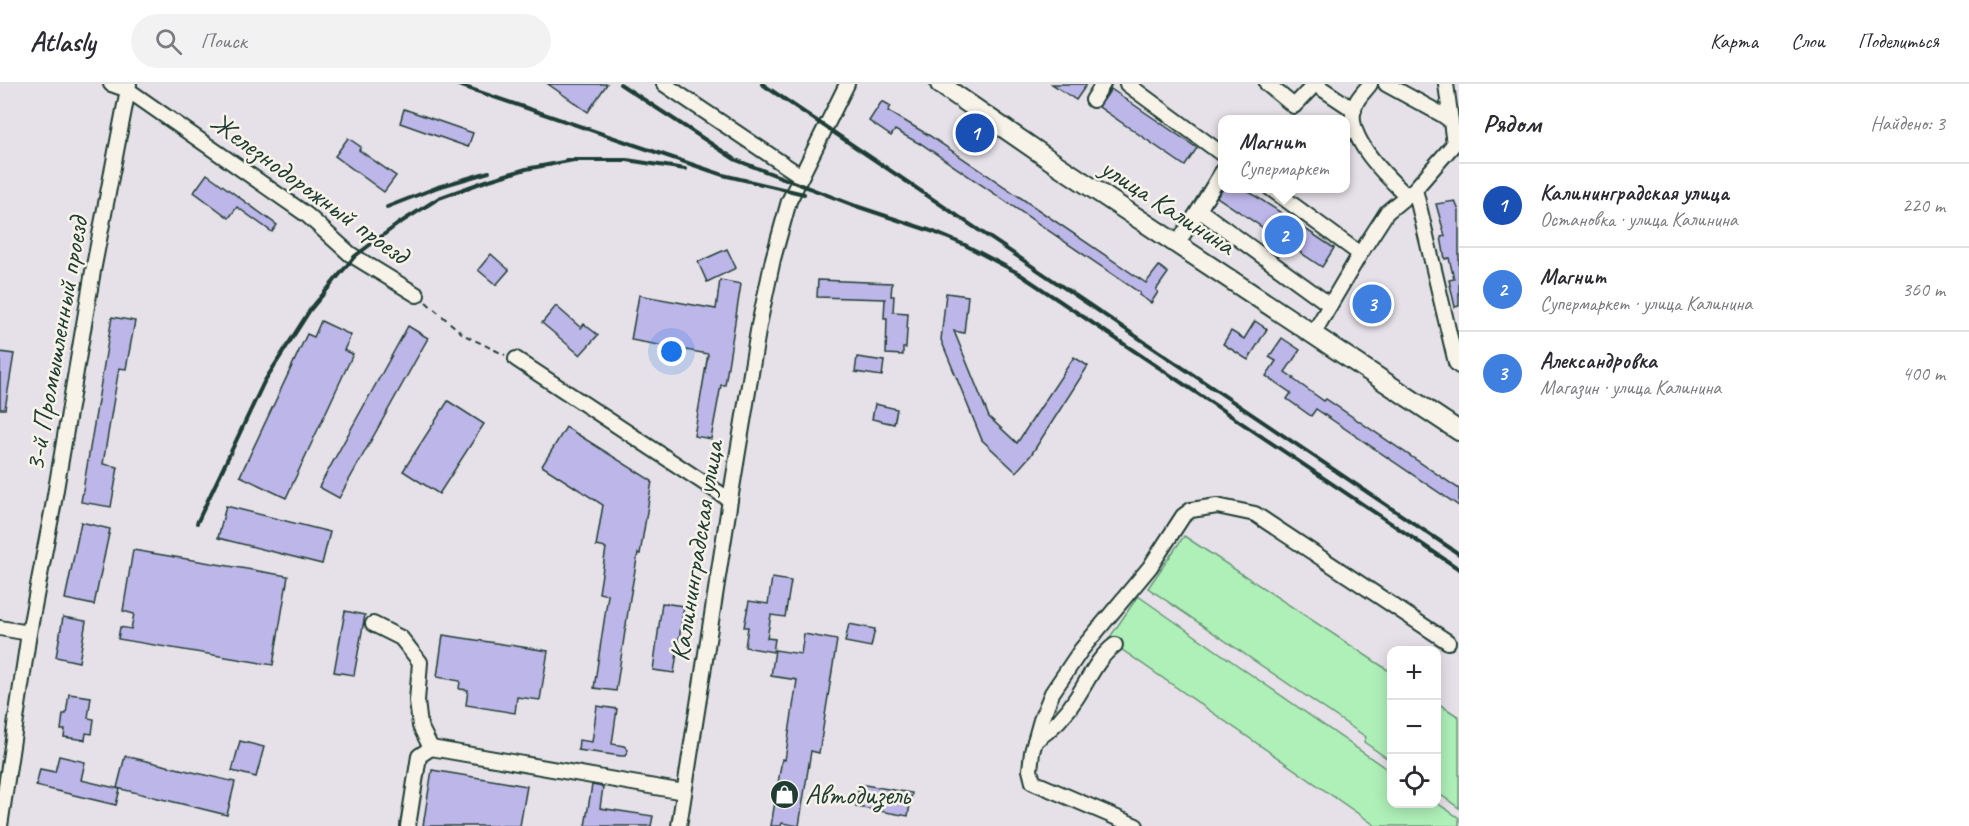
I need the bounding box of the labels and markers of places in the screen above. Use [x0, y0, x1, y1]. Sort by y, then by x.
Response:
pin: 1 [956, 110, 994, 156]
pin: 2 [1264, 212, 1304, 258]
pin: 3 [1352, 282, 1392, 326]
place label: Автодизель [805, 777, 912, 813]
shop icon: Автодизель [768, 778, 800, 810]

